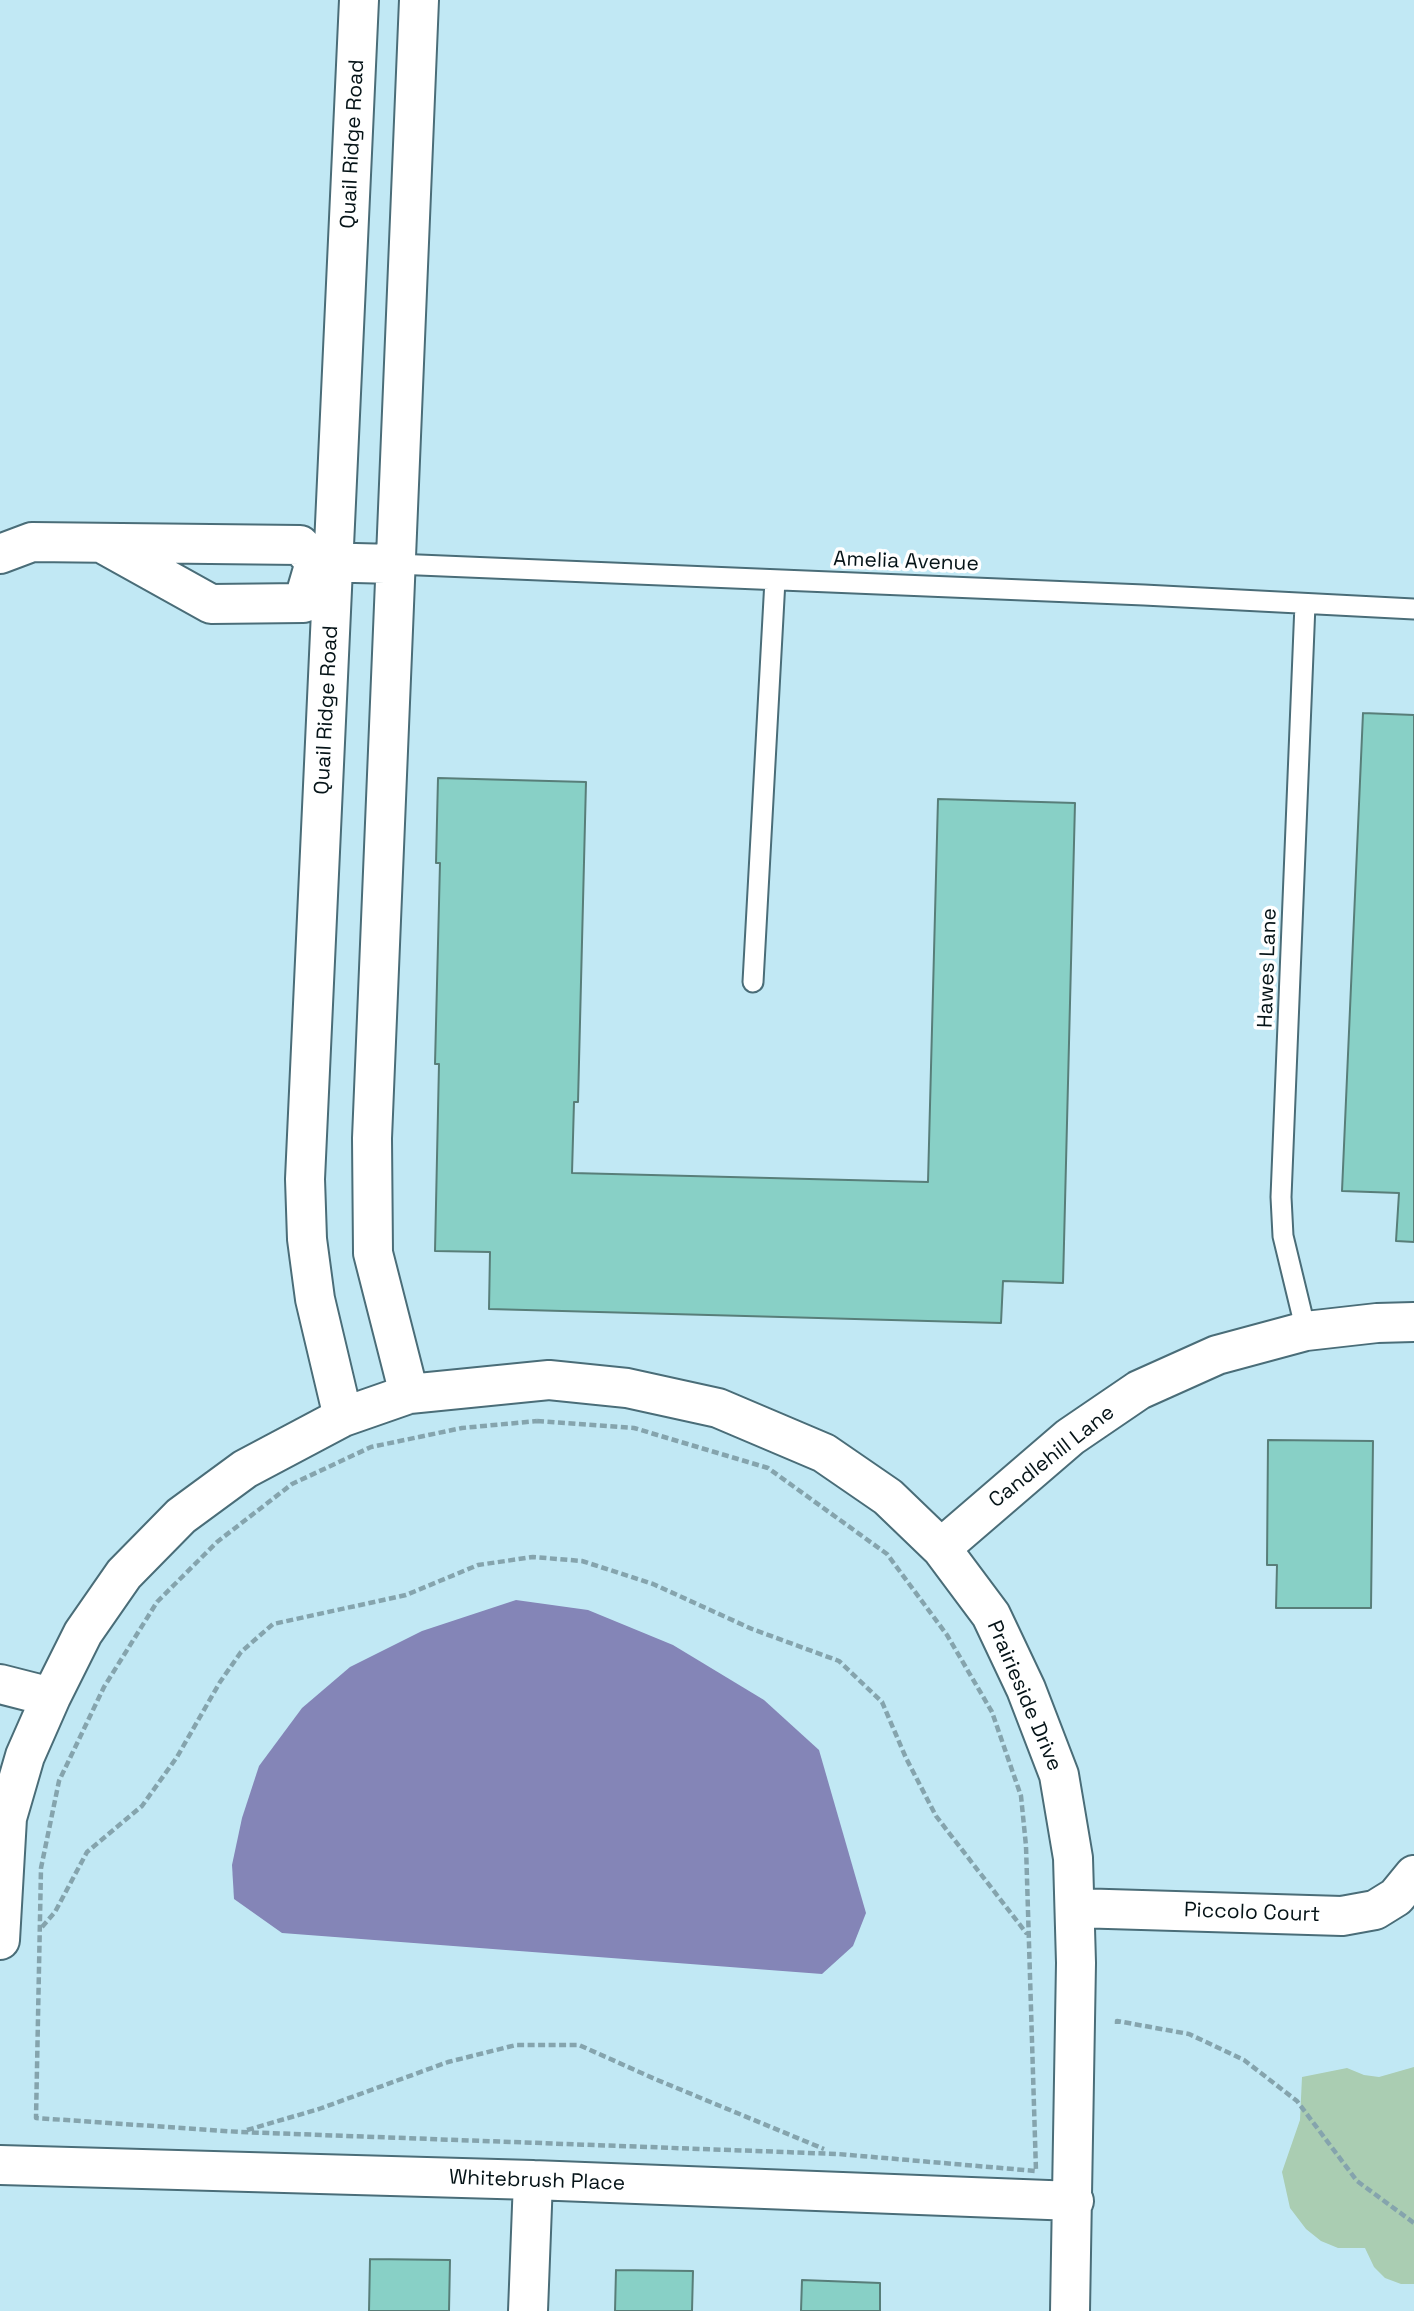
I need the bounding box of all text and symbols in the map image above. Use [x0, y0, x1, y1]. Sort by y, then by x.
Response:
street label: Quail Ridge Road [336, 59, 370, 229]
street label: Amelia Avenue [833, 547, 979, 577]
street label: Quail Ridge Road [310, 625, 344, 795]
street label: Hawes Lane [1253, 908, 1283, 1028]
street label: Candlehill Lane [984, 1400, 1120, 1514]
street label: Prairieside Drive [981, 1617, 1067, 1775]
street label: Piccolo Court [1183, 1898, 1321, 1928]
street label: Whitebrush Place [448, 2165, 626, 2197]

